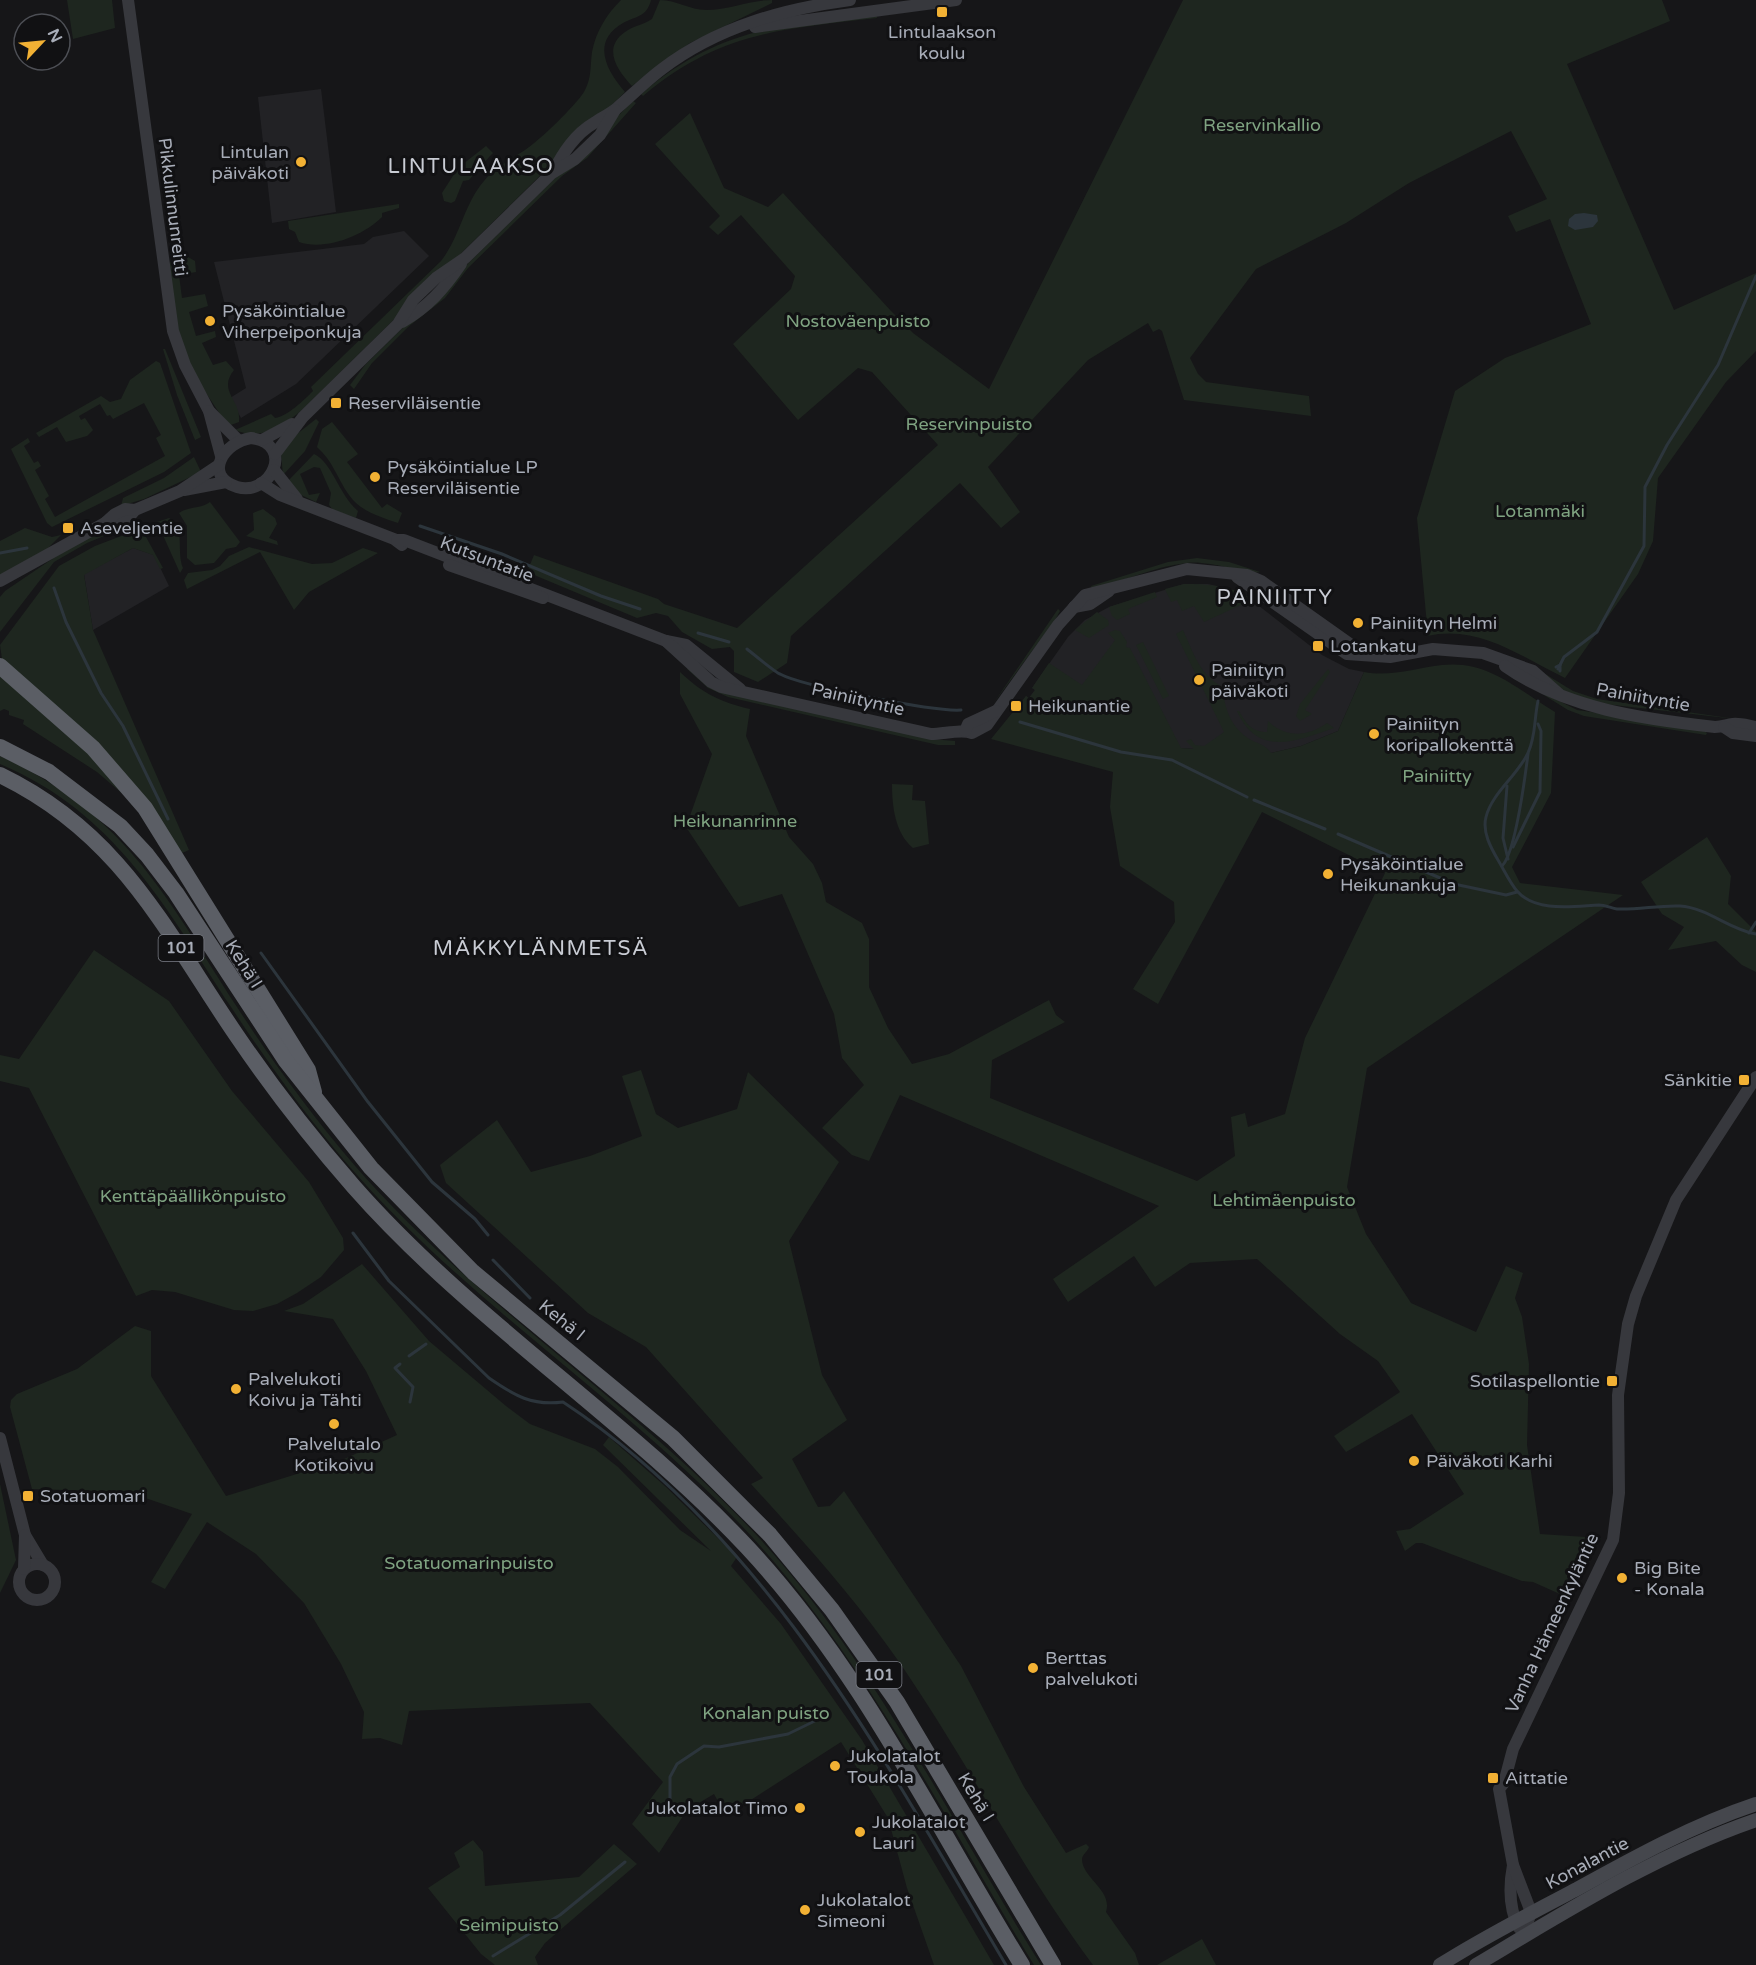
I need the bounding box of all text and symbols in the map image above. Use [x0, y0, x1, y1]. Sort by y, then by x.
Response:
marker: Lintulaakson koulu [935, 5, 949, 19]
north arrow [12, 12, 72, 72]
place label: Lintulaakson koulu [888, 21, 996, 64]
text: N [43, 26, 66, 46]
park label: Reservinkallio [1203, 114, 1321, 136]
street label: Pikkulinnunreitti [154, 137, 192, 277]
place label: Lintulan päiväkoti [212, 141, 289, 184]
district label: LINTULAAKSO [388, 154, 554, 179]
marker: Lintulan päiväkoti [294, 155, 308, 169]
place label: Pysäköintialue Viherpeiponkuja [222, 300, 362, 343]
park label: Nostoväenpuisto [785, 310, 931, 332]
marker: Pysäköintialue Viherpeiponkuja [203, 314, 217, 328]
place label: Reserviläisentie [348, 392, 481, 414]
marker: Reserviläisentie [329, 396, 343, 410]
park label: Reservinpuisto [906, 413, 1032, 435]
place label: Pysäköintialue LP Reserviläisentie [387, 456, 538, 499]
marker: Pysäköintialue LP Reserviläisentie [368, 470, 382, 484]
park label: Lotanmäki [1495, 500, 1585, 522]
place label: Aseveljentie [80, 517, 183, 539]
marker: Aseveljentie [61, 521, 75, 535]
street label: Kutsuntatie [437, 531, 537, 587]
district label: PAINIITTY [1216, 585, 1334, 610]
place label: Painiityn Helmi [1370, 612, 1497, 634]
marker: Painiityn Helmi [1351, 616, 1365, 630]
place label: Lotankatu [1330, 635, 1417, 657]
marker: Lotankatu [1311, 639, 1325, 653]
place label: Painiityn päiväkoti [1211, 659, 1288, 702]
marker: Painiityn päiväkoti [1192, 673, 1206, 687]
street label: Painiityntie [809, 678, 907, 720]
street label: Painiityntie [1594, 678, 1692, 716]
place label: Heikunantie [1028, 695, 1130, 717]
marker: Heikunantie [1009, 699, 1023, 713]
place label: Painiityn koripallokenttä [1386, 713, 1514, 756]
marker: Painiityn koripallokenttä [1367, 727, 1381, 741]
park label: Painiitty [1402, 765, 1472, 787]
park label: Heikunanrinne [673, 810, 797, 832]
place label: Pysäköintialue Heikunankuja [1340, 853, 1463, 896]
marker: Pysäköintialue Heikunankuja [1321, 867, 1335, 881]
road number: 101 [158, 935, 204, 961]
street label: Kehä I [221, 936, 267, 992]
district label: MÄKKYLÄNMETSÄ [433, 936, 649, 961]
place label: Sänkitie [1664, 1069, 1732, 1091]
marker: Sänkitie [1737, 1073, 1751, 1087]
park label: Kenttäpäällikönpuisto [100, 1185, 286, 1207]
park label: Lehtimäenpuisto [1212, 1189, 1356, 1211]
street label: Kehä I [534, 1295, 590, 1345]
place label: Palvelukoti Koivu ja Tähti [248, 1368, 362, 1411]
place label: Sotilaspellontie [1470, 1370, 1600, 1392]
marker: Sotilaspellontie [1605, 1374, 1619, 1388]
marker: Palvelukoti Koivu ja Tähti [229, 1382, 243, 1396]
marker: Palvelutalo Kotikoivu [327, 1417, 341, 1431]
place label: Palvelutalo Kotikoivu [287, 1433, 381, 1476]
place label: Päiväkoti Karhi [1426, 1450, 1553, 1472]
marker: Päiväkoti Karhi [1407, 1454, 1421, 1468]
place label: Sotatuomari [40, 1485, 146, 1507]
marker: Sotatuomari [21, 1489, 35, 1503]
street label: Vanha Hämeenkyläntie [1501, 1529, 1603, 1717]
park label: Sotatuomarinpuisto [384, 1552, 554, 1574]
place label: Big Bite - Konala [1634, 1557, 1705, 1600]
marker: Big Bite - Konala [1615, 1571, 1629, 1585]
place label: Berttas palvelukoti [1045, 1647, 1138, 1690]
marker: Berttas palvelukoti [1026, 1661, 1040, 1675]
road number: 101 [856, 1662, 902, 1688]
park label: Konalan puisto [702, 1702, 830, 1724]
place label: Jukolatalot Toukola [847, 1745, 941, 1788]
marker: Jukolatalot Toukola [828, 1759, 842, 1773]
place label: Aittatie [1505, 1767, 1568, 1789]
street label: Kehä I [953, 1769, 999, 1825]
marker: Aittatie [1486, 1771, 1500, 1785]
place label: Jukolatalot Timo [647, 1797, 788, 1819]
marker: Jukolatalot Timo [793, 1801, 807, 1815]
place label: Jukolatalot Lauri [872, 1811, 966, 1854]
marker: Jukolatalot Lauri [853, 1825, 867, 1839]
street label: Konalantie [1542, 1832, 1632, 1894]
place label: Jukolatalot Simeoni [817, 1889, 911, 1932]
marker: Jukolatalot Simeoni [798, 1903, 812, 1917]
park label: Seimipuisto [459, 1914, 559, 1936]

